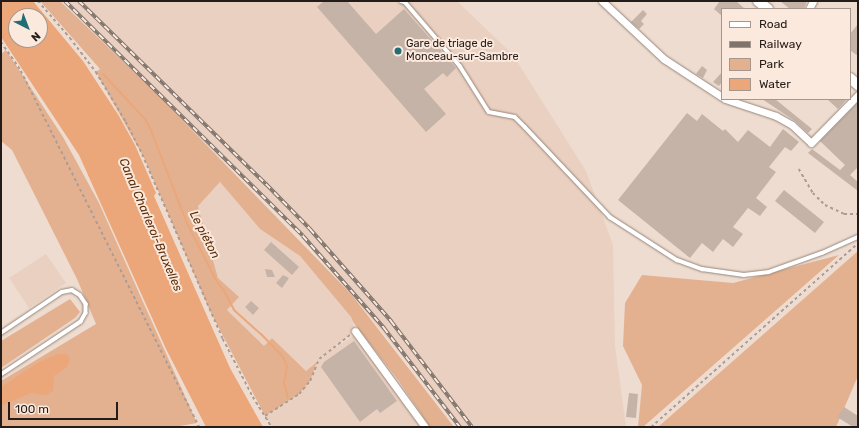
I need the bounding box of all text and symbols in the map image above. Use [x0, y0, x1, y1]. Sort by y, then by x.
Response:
north arrow [8, 8, 48, 48]
legend [721, 8, 851, 100]
text: Road [759, 17, 787, 31]
text: N [28, 29, 43, 44]
text: Railway [759, 37, 802, 51]
place label: Gare de triage de Monceau-sur-Sambre [406, 38, 519, 64]
marker: Gare de triage de Monceau-sur-Sambre [393, 46, 403, 56]
text: Park [759, 57, 784, 71]
text: Water [759, 77, 791, 91]
water label: Canal Charleroi-Bruxelles [115, 156, 185, 294]
water label: Le piéton [186, 209, 222, 261]
scale bar [10, 394, 120, 420]
text: 100 m [15, 402, 49, 416]

